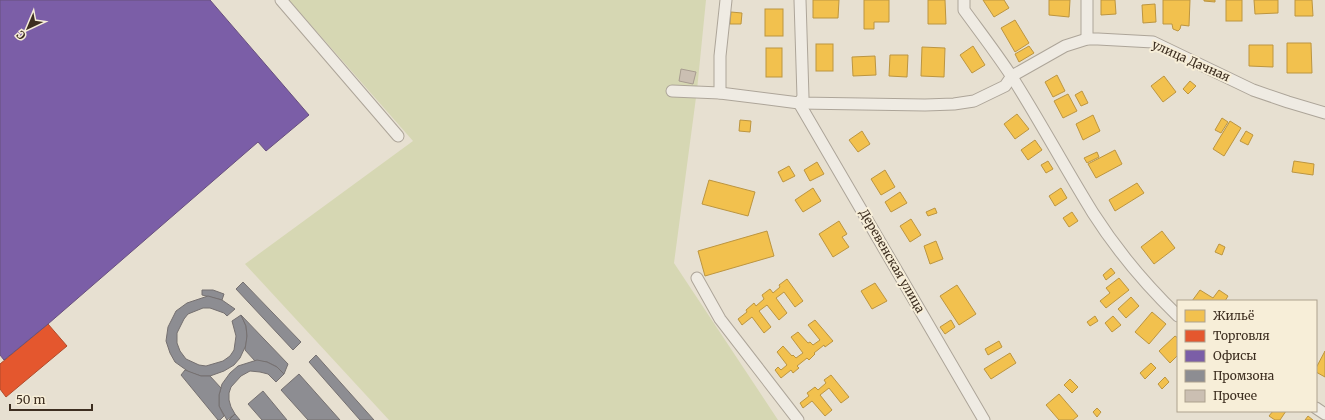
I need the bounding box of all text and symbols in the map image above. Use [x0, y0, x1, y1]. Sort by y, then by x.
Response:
north arrow [8, 8, 48, 48]
text: С [14, 28, 29, 43]
street label: улица Дачная [1150, 37, 1233, 84]
street label: Деревенская улица [857, 206, 928, 316]
legend [1177, 300, 1317, 412]
text: Жильё [1213, 308, 1254, 323]
text: Торговля [1213, 328, 1270, 343]
text: Офисы [1213, 348, 1257, 363]
text: Промзона [1213, 368, 1275, 383]
scale bar [10, 386, 92, 412]
text: Прочее [1213, 388, 1257, 403]
text: 50 m [16, 392, 45, 407]

